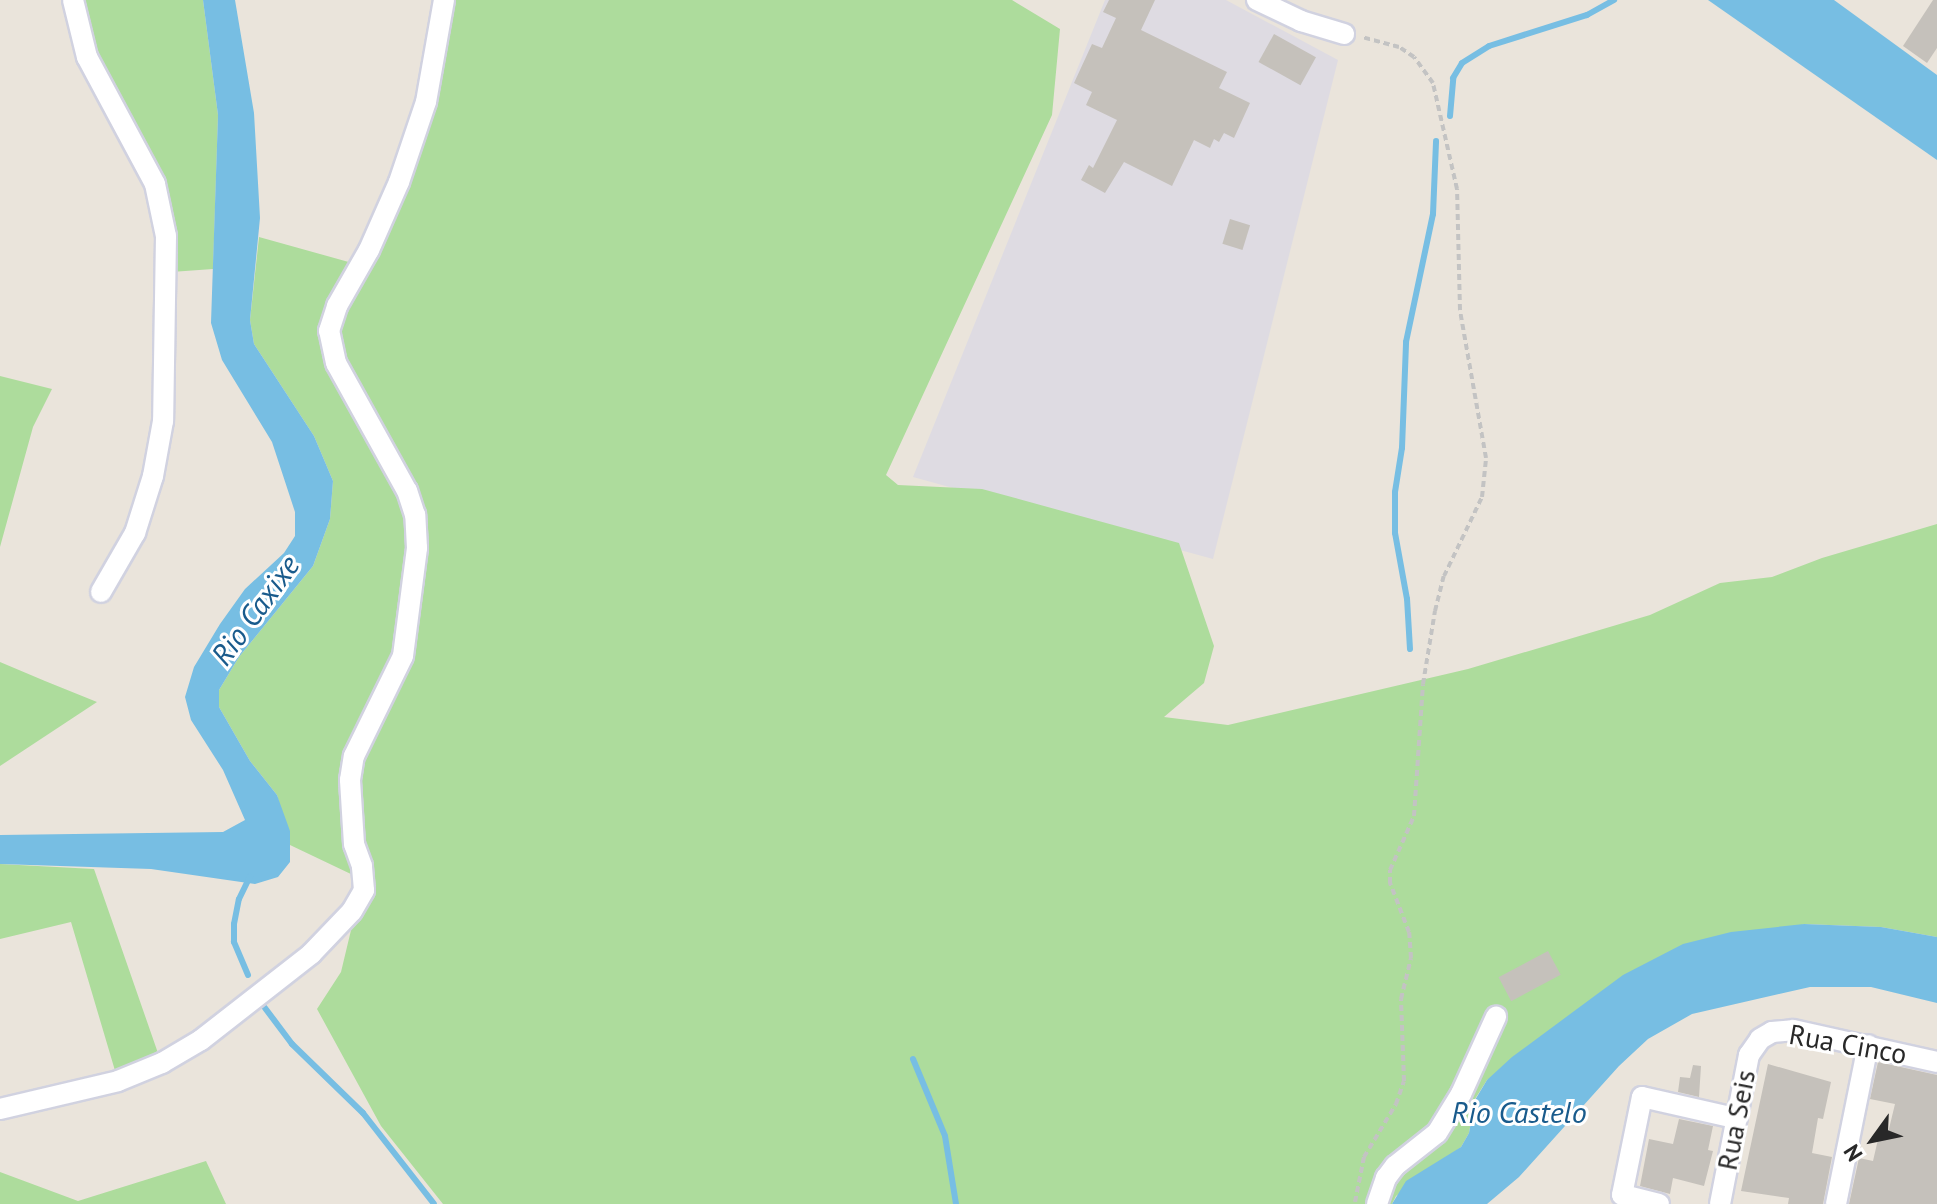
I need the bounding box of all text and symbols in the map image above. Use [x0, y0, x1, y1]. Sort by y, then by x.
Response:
water label: Rio Caxixe [203, 548, 307, 672]
street label: Rua Cinco [1787, 1017, 1909, 1071]
street label: Rua Seis [1710, 1067, 1762, 1173]
water label: Rio Castelo [1451, 1094, 1587, 1130]
north arrow [1833, 1100, 1913, 1180]
text: N [1837, 1139, 1869, 1167]

